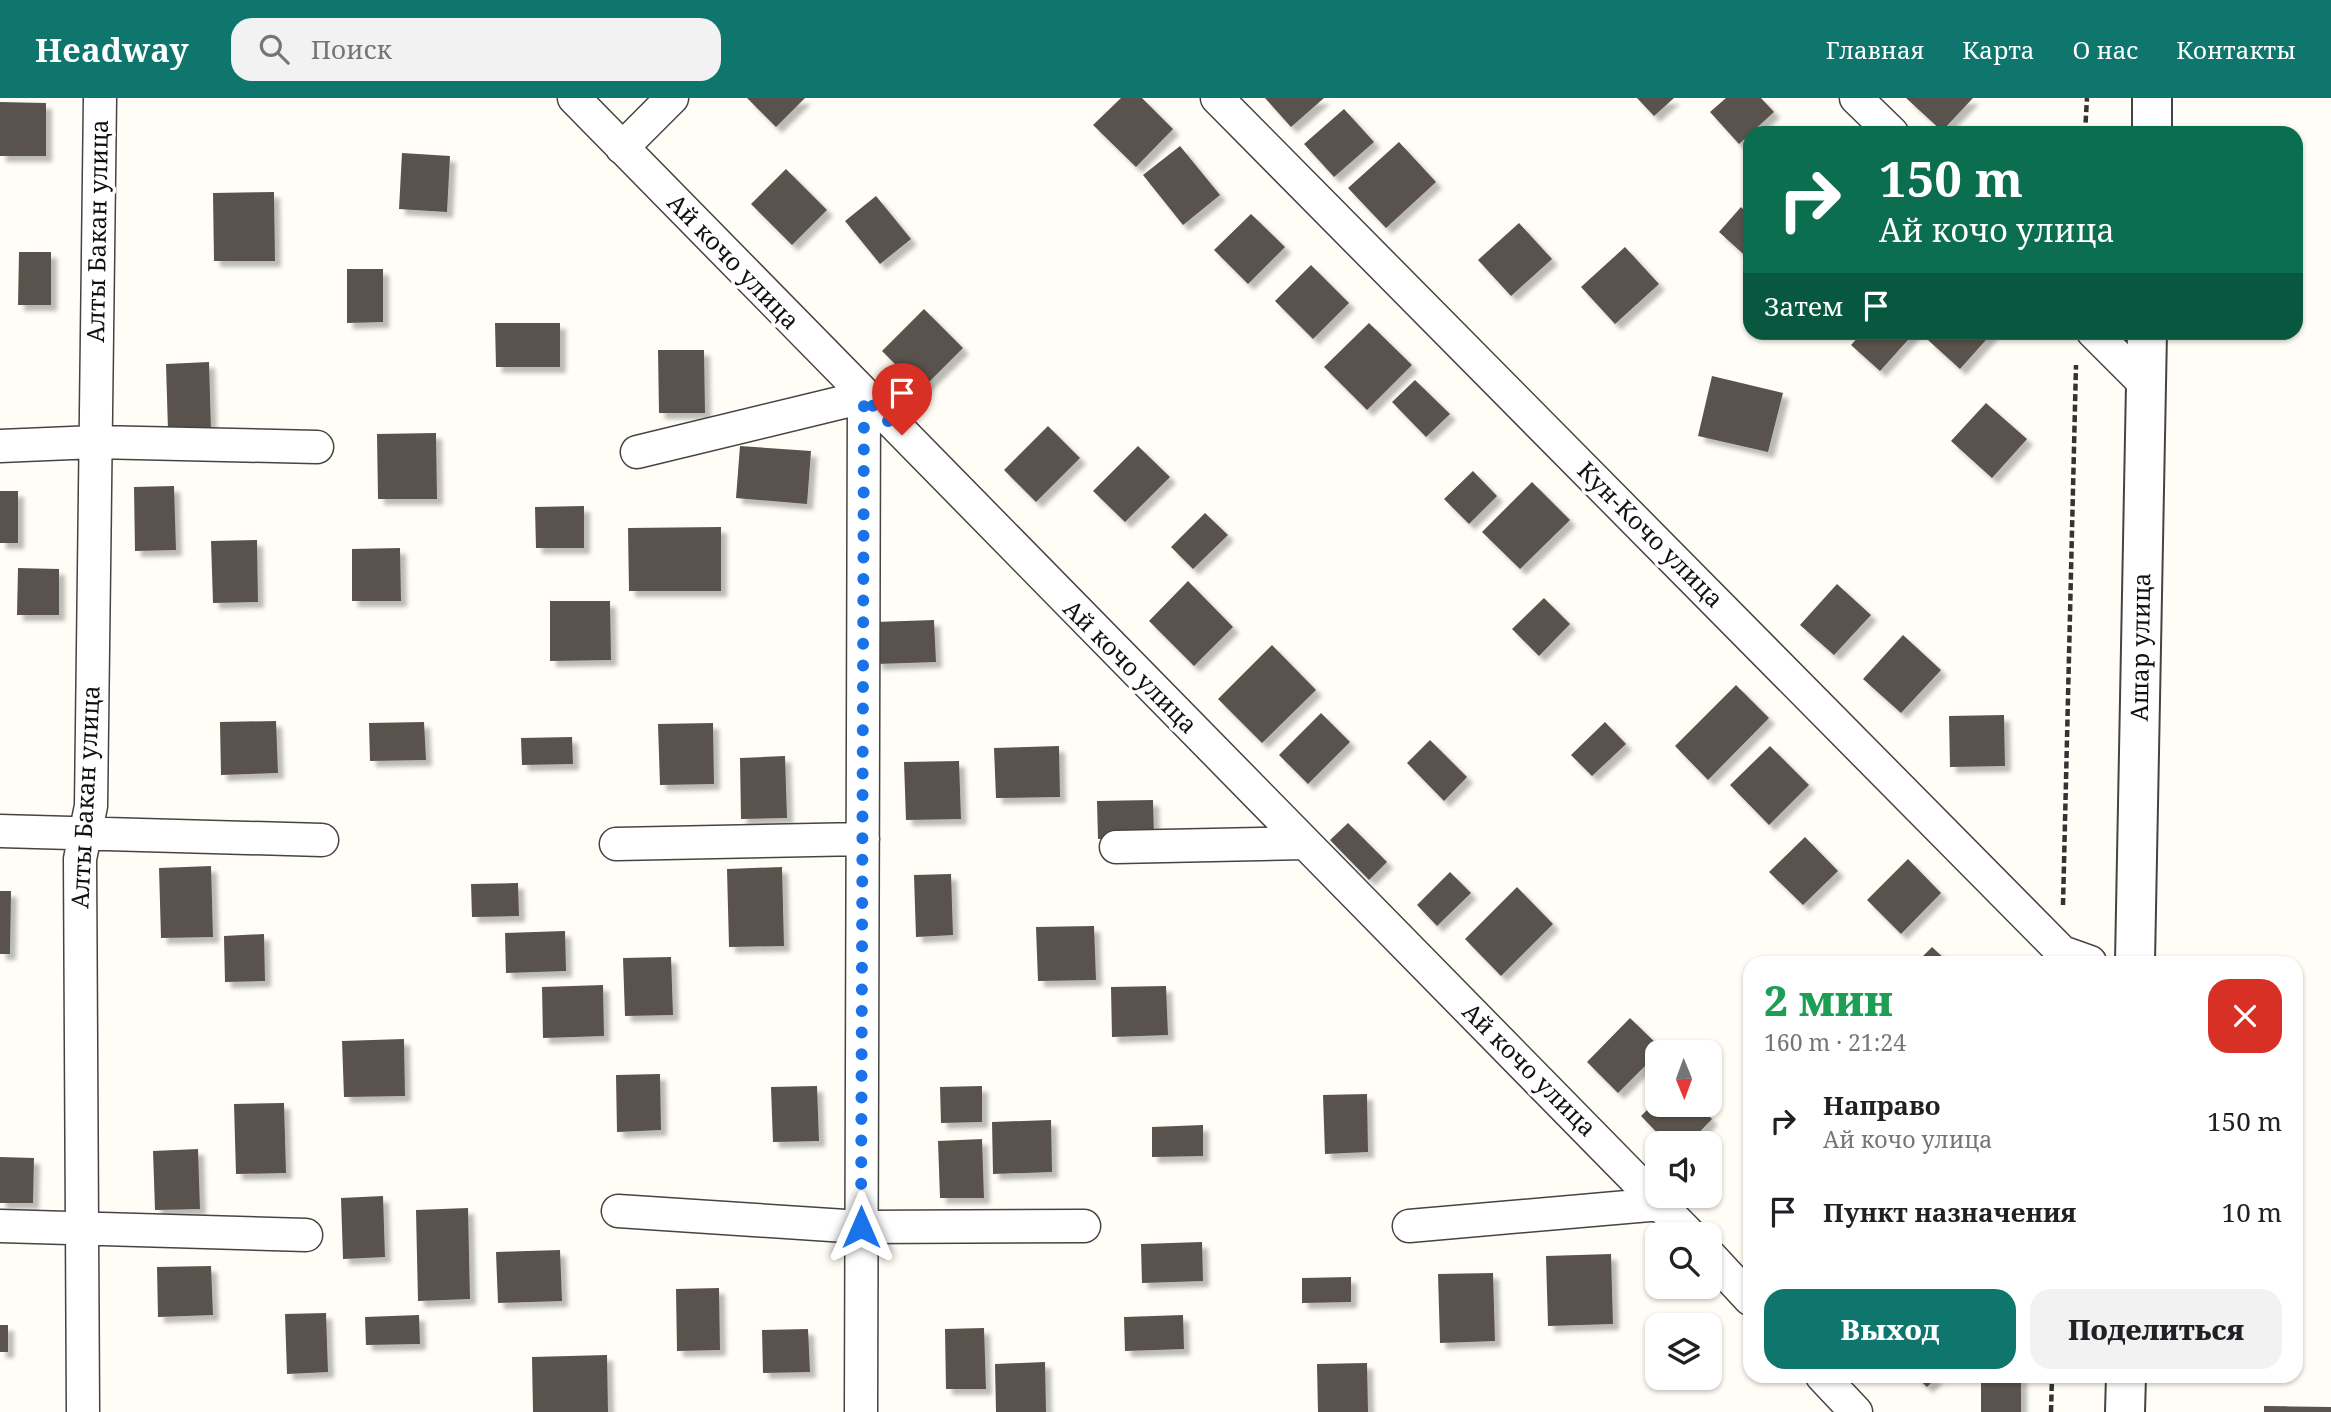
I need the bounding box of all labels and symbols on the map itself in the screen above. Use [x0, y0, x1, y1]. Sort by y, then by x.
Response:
street label: Алты Бакан улица [78, 119, 115, 343]
street label: Ай кочо улица [661, 186, 807, 336]
pin [872, 363, 932, 435]
street label: Кун-Кочо улица [1571, 454, 1731, 614]
street label: Ашар улица [2122, 572, 2157, 722]
street label: Ай кочо улица [1057, 592, 1205, 740]
street label: Алты Бакан улица [62, 685, 107, 909]
street label: Ай кочо улица [1456, 995, 1604, 1143]
north arrow [1645, 1040, 1722, 1116]
position arrow [824, 1190, 898, 1264]

